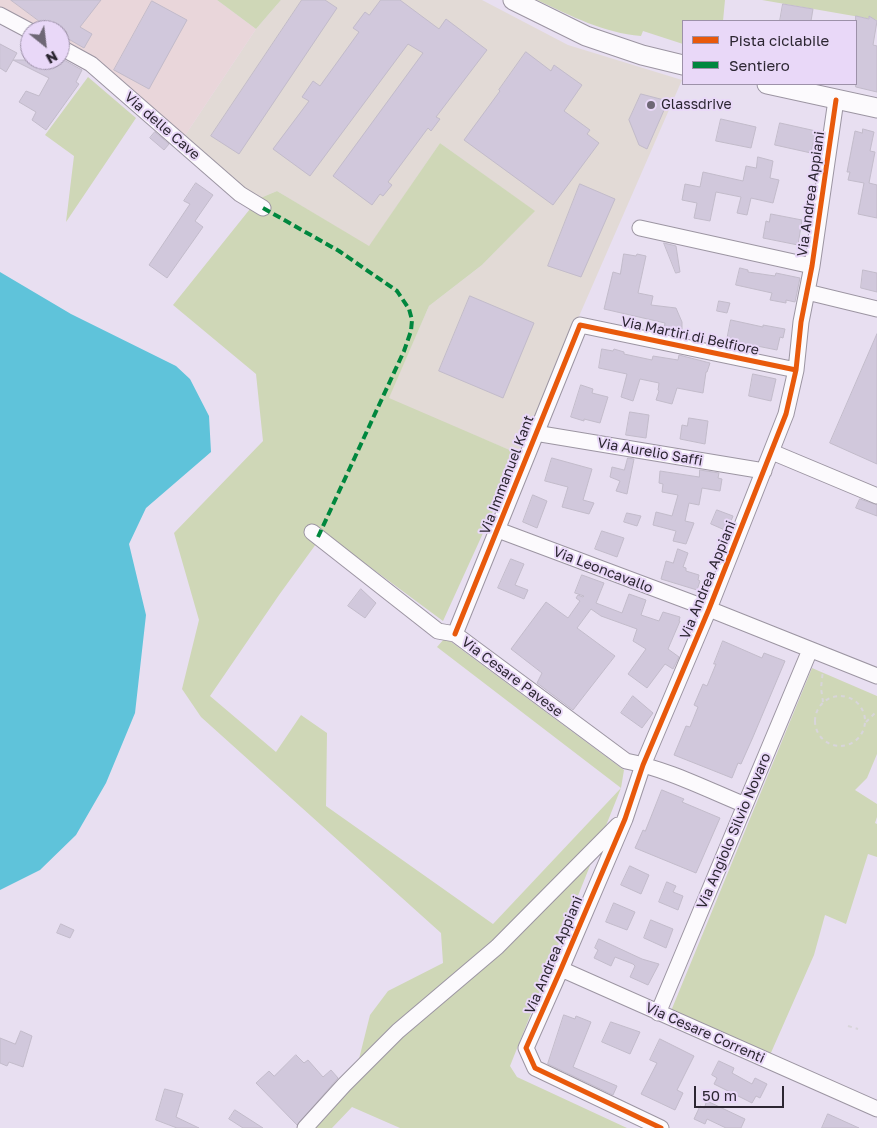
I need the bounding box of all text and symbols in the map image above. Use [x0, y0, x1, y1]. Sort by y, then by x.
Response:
north arrow [20, 20, 70, 70]
legend [682, 20, 857, 85]
text: Pista ciclabile [729, 31, 829, 49]
text: N [43, 48, 61, 68]
text: Sentiero [729, 56, 790, 74]
street label: Via delle Cave [121, 89, 203, 163]
place label: Glassdrive [661, 97, 732, 113]
marker: Glassdrive [645, 99, 657, 111]
street label: Via Andrea Appiani [794, 130, 828, 258]
street label: Via Martiri di Belfiore [620, 313, 760, 359]
street label: Via Immanuel Kant [477, 413, 537, 537]
street label: Via Aurelio Saffi [596, 434, 704, 470]
street label: Via Andrea Appiani [676, 518, 740, 642]
street label: Via Leoncavallo [551, 543, 655, 597]
street label: Via Cesare Pavese [458, 633, 566, 721]
street label: Via Angiolo Silvio Novaro [693, 751, 775, 911]
street label: Via Andrea Appiani [522, 893, 586, 1017]
street label: Via Cesare Correnti [643, 999, 767, 1067]
scale bar [697, 1076, 787, 1108]
text: 50 m [702, 1086, 737, 1104]

